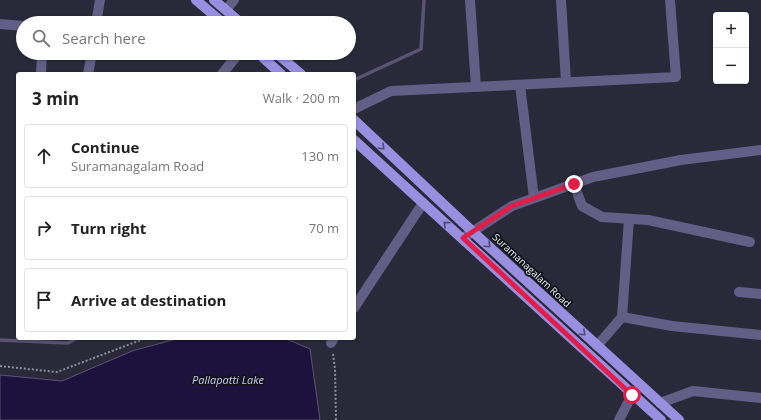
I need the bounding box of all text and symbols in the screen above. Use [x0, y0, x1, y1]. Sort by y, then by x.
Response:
map controls [713, 12, 749, 84]
button: + [713, 12, 749, 48]
search box [16, 16, 356, 60]
icon: search [30, 27, 52, 49]
text: Search here [62, 28, 146, 48]
button: − [713, 48, 749, 84]
text: 3 min [32, 87, 79, 110]
text: Walk · 200 m [263, 89, 340, 107]
text: Continue [71, 137, 139, 157]
one-way arrow [378, 142, 385, 149]
icon: ahead [33, 145, 55, 167]
text: 130 m [301, 147, 339, 165]
text: Suramanagalam Road [71, 157, 204, 175]
route end [565, 175, 583, 193]
icon: right [33, 217, 55, 239]
text: Turn right [71, 218, 146, 238]
text: 70 m [309, 219, 339, 237]
one-way arrow [443, 221, 451, 228]
street label: Suramanagalam Road [490, 230, 574, 310]
one-way arrow [483, 241, 490, 248]
icon: arrive [33, 289, 55, 311]
text: Arrive at destination [71, 290, 226, 310]
one-way arrow [578, 328, 586, 336]
water label: Pallapatti Lake [192, 372, 265, 387]
route start [623, 386, 641, 404]

